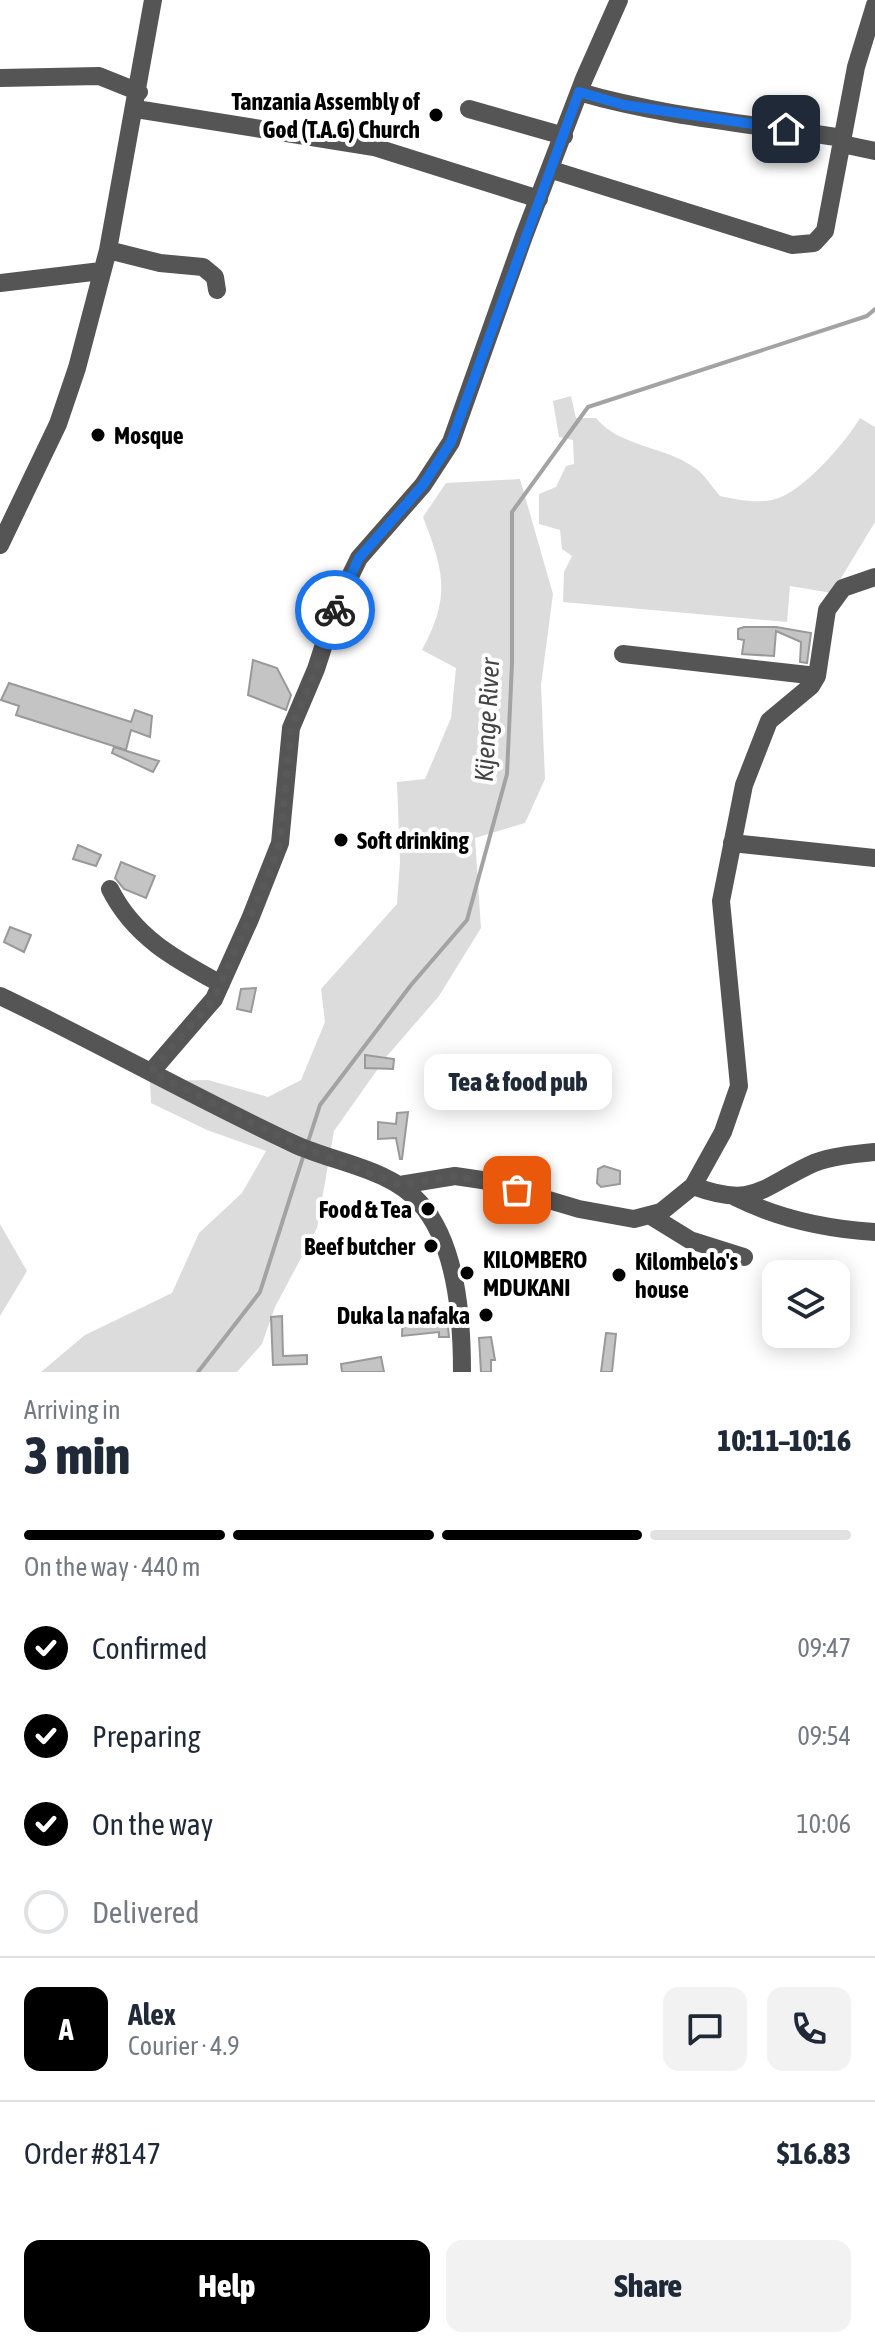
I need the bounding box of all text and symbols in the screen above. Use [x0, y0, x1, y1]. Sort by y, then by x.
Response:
place label: Tanzania Assembly of God (T.A.G) Church [231, 88, 420, 143]
pin [752, 95, 820, 163]
marker: Tanzania Assembly of God (T.A.G) Church [427, 106, 445, 124]
icon: home [764, 107, 808, 151]
place label: Mosque [114, 422, 184, 449]
marker: Mosque [89, 426, 107, 444]
courier [295, 570, 375, 650]
icon: bike [313, 588, 357, 632]
water label: Kijenge River [469, 656, 505, 783]
place label: Soft drinking [357, 827, 469, 854]
marker: Soft drinking [332, 831, 350, 849]
callout: Tea & food pub [423, 1054, 611, 1110]
text: Tea & food pub [448, 1067, 588, 1097]
pin [483, 1156, 551, 1224]
icon: bag [495, 1168, 539, 1212]
place label: Food & Tea [319, 1196, 412, 1223]
marker: Food & Tea [419, 1200, 437, 1218]
place label: Beef butcher [304, 1233, 416, 1260]
marker: Beef butcher [422, 1237, 440, 1255]
place label: KILOMBERO MDUKANI [483, 1246, 587, 1301]
place label: Kilombelo's house [635, 1248, 739, 1303]
map controls [762, 1260, 850, 1348]
button: layers [762, 1260, 850, 1348]
marker: KILOMBERO MDUKANI [458, 1264, 476, 1282]
marker: Kilombelo's house [610, 1266, 628, 1284]
place label: Duka la nafaka [337, 1302, 470, 1329]
marker: Duka la nafaka [477, 1306, 495, 1324]
text: Arriving in [24, 1395, 121, 1425]
text: 10:11–10:16 [717, 1423, 851, 1457]
text: 3 min [24, 1425, 130, 1485]
text: On the way · 440 m [24, 1552, 201, 1582]
icon: check [24, 1626, 68, 1670]
text: Confirmed [92, 1631, 207, 1665]
text: 09:47 [797, 1633, 851, 1663]
icon: check [24, 1714, 68, 1758]
text: Preparing [92, 1719, 201, 1753]
text: 09:54 [797, 1721, 851, 1751]
icon: check [24, 1802, 68, 1846]
text: On the way [92, 1807, 213, 1841]
text: 10:06 [796, 1809, 851, 1839]
text: Delivered [92, 1895, 200, 1929]
button: chat [663, 1987, 747, 2071]
button: phone [767, 1987, 851, 2071]
text: Alex [128, 1997, 176, 2031]
text: A [59, 2012, 73, 2046]
text: Courier · 4.9 [128, 2031, 239, 2061]
text: Order #8147 [24, 2136, 161, 2170]
text: $16.83 [777, 2136, 851, 2170]
button: Help [24, 2240, 430, 2332]
button: Share [446, 2240, 851, 2332]

